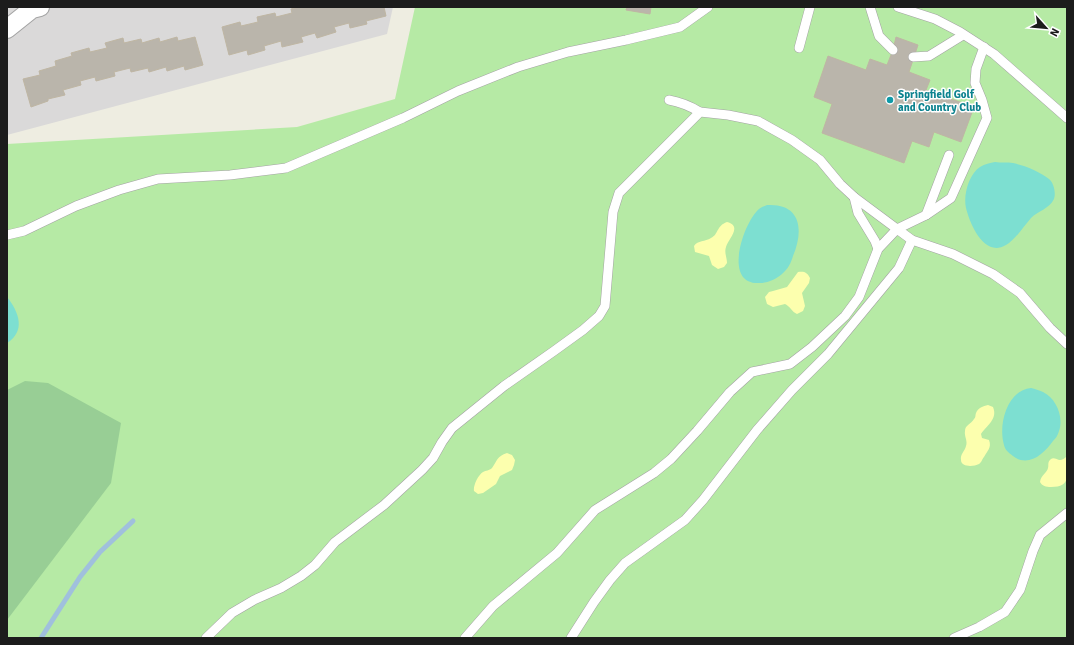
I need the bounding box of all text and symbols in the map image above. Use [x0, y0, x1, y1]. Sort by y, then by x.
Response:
north arrow [1026, 8, 1066, 48]
text: N [1047, 26, 1062, 39]
place label: Springfield Golf and Country Club [898, 88, 981, 114]
marker: Springfield Golf and Country Club [885, 95, 895, 105]

